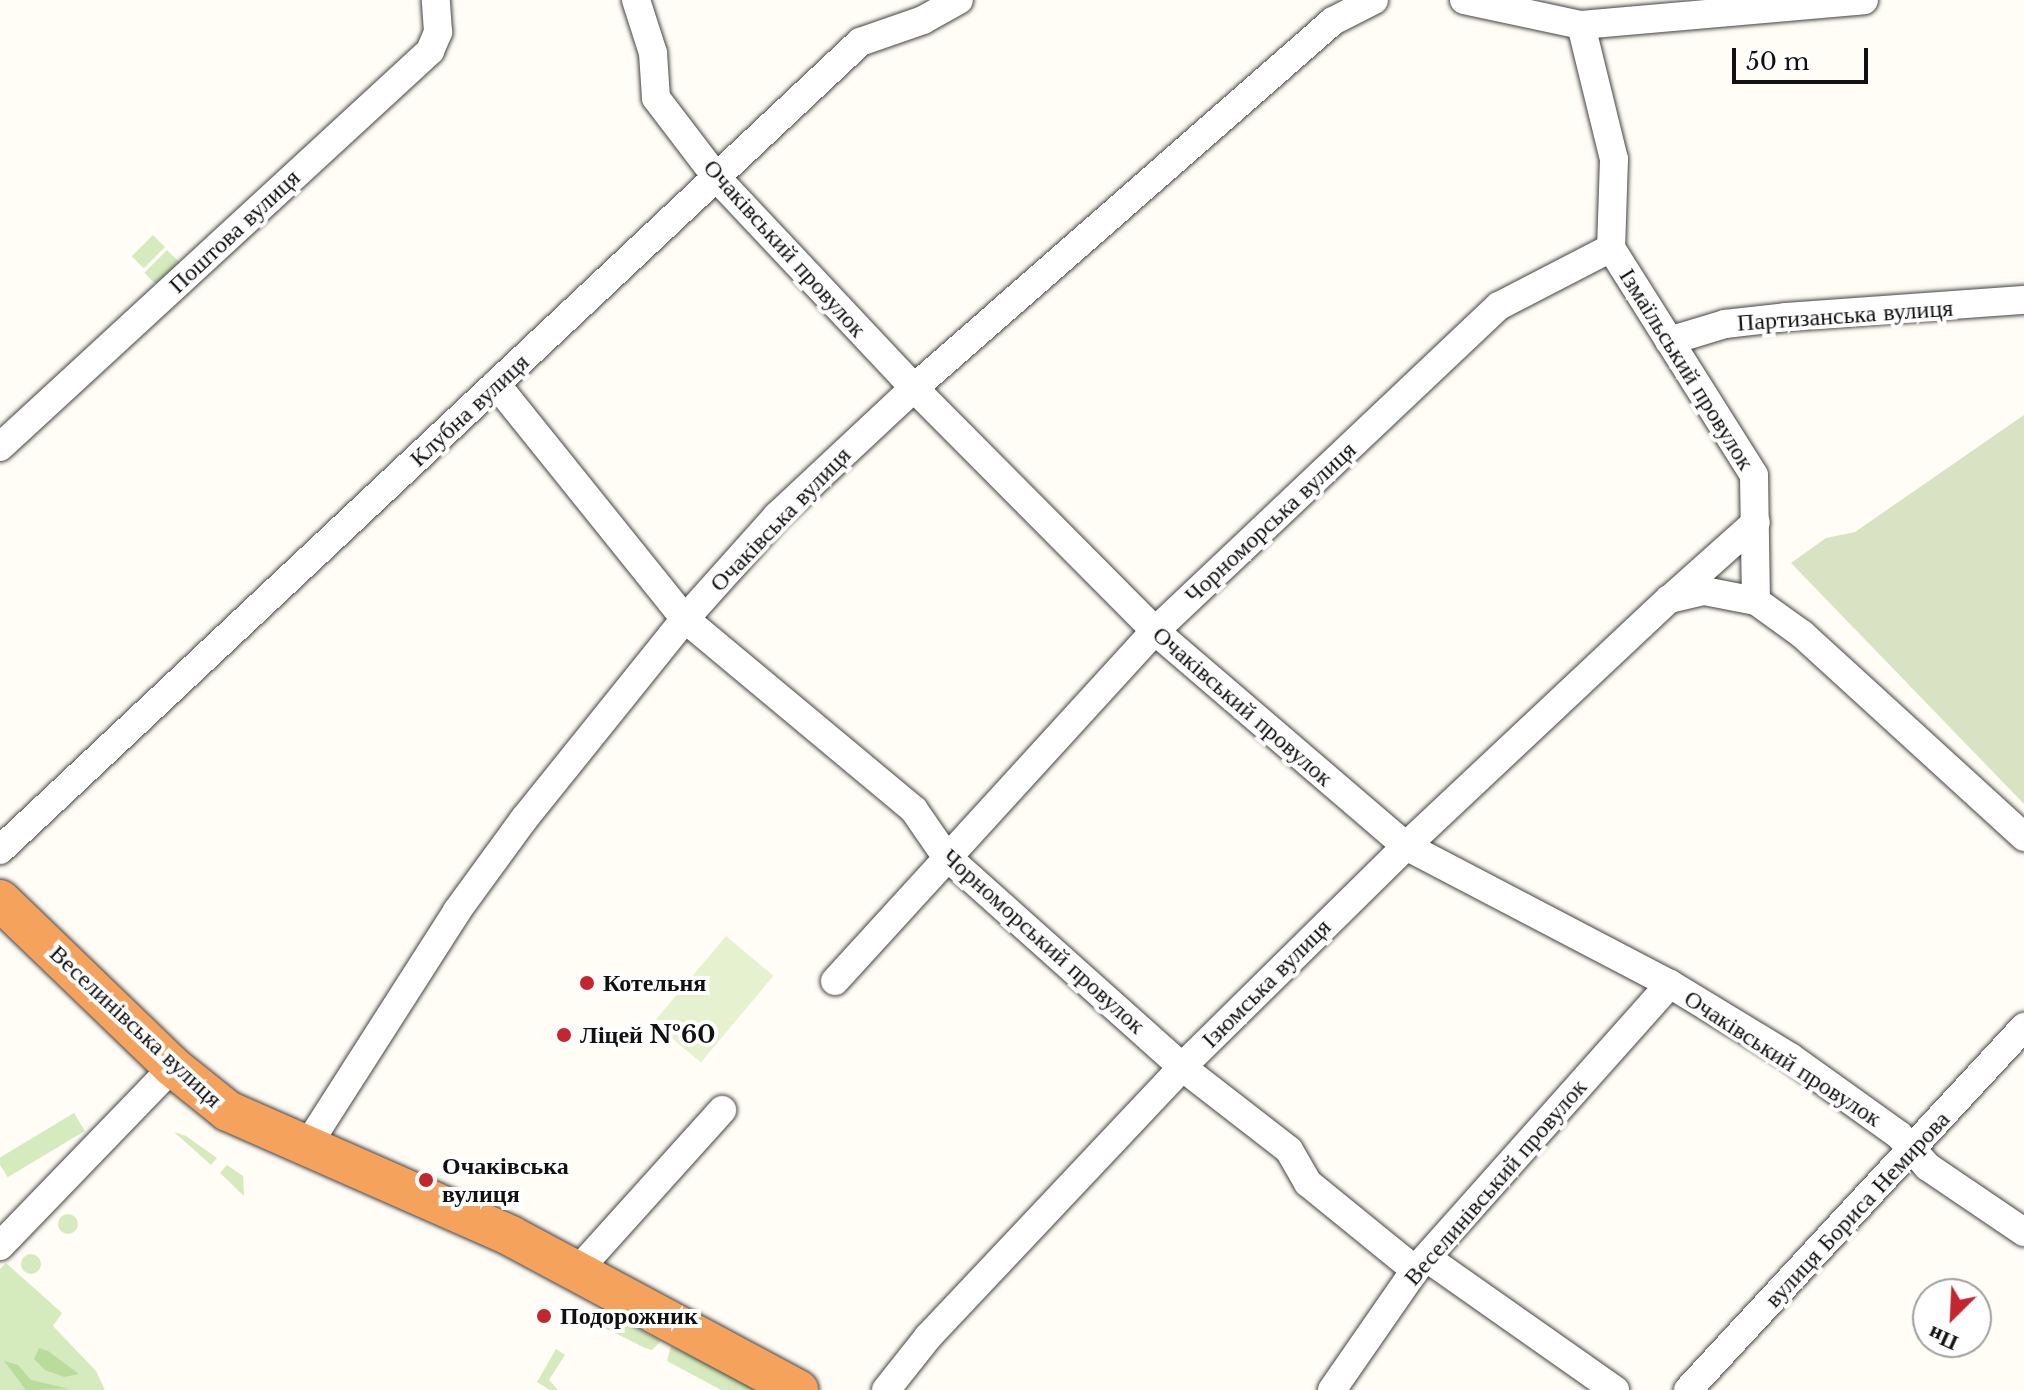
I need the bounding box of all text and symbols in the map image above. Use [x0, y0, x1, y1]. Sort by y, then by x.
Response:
scale bar [1736, 32, 1872, 82]
text: 50 m [1746, 47, 1809, 76]
street label: Очаківський провулок [698, 153, 872, 343]
street label: Поштова вулиця [162, 163, 306, 299]
street label: Ізмаїльський провулок [1613, 263, 1761, 475]
street label: Партизанська вулиця [1736, 293, 1954, 337]
street label: Клубна вулиця [403, 347, 535, 473]
street label: Чорноморська вулиця [1178, 435, 1362, 609]
street label: Очаківська вулиця [704, 441, 856, 597]
street label: Очаківський провулок [1147, 620, 1339, 792]
street label: Чорноморський провулок [937, 842, 1151, 1040]
street label: Ізюмська вулиця [1195, 912, 1337, 1054]
street label: Веселинівська вулиця [44, 939, 228, 1113]
place label: Котельня [603, 969, 706, 997]
marker: Котельня [578, 974, 596, 992]
street label: Очаківський провулок [1679, 983, 1887, 1133]
place label: Ліцей №60 [580, 1021, 715, 1049]
marker: Ліцей №60 [555, 1026, 573, 1044]
street label: Веселинівський провулок [1397, 1073, 1593, 1291]
street label: вулиця Бориса Немирова [1759, 1105, 1955, 1313]
place label: Очаківська вулиця [442, 1152, 569, 1208]
marker: Очаківська вулиця [417, 1171, 435, 1189]
north arrow [1912, 1278, 1992, 1358]
place label: Подорожник [560, 1302, 698, 1330]
marker: Подорожник [535, 1307, 553, 1325]
text: Пн [1924, 1320, 1962, 1357]

